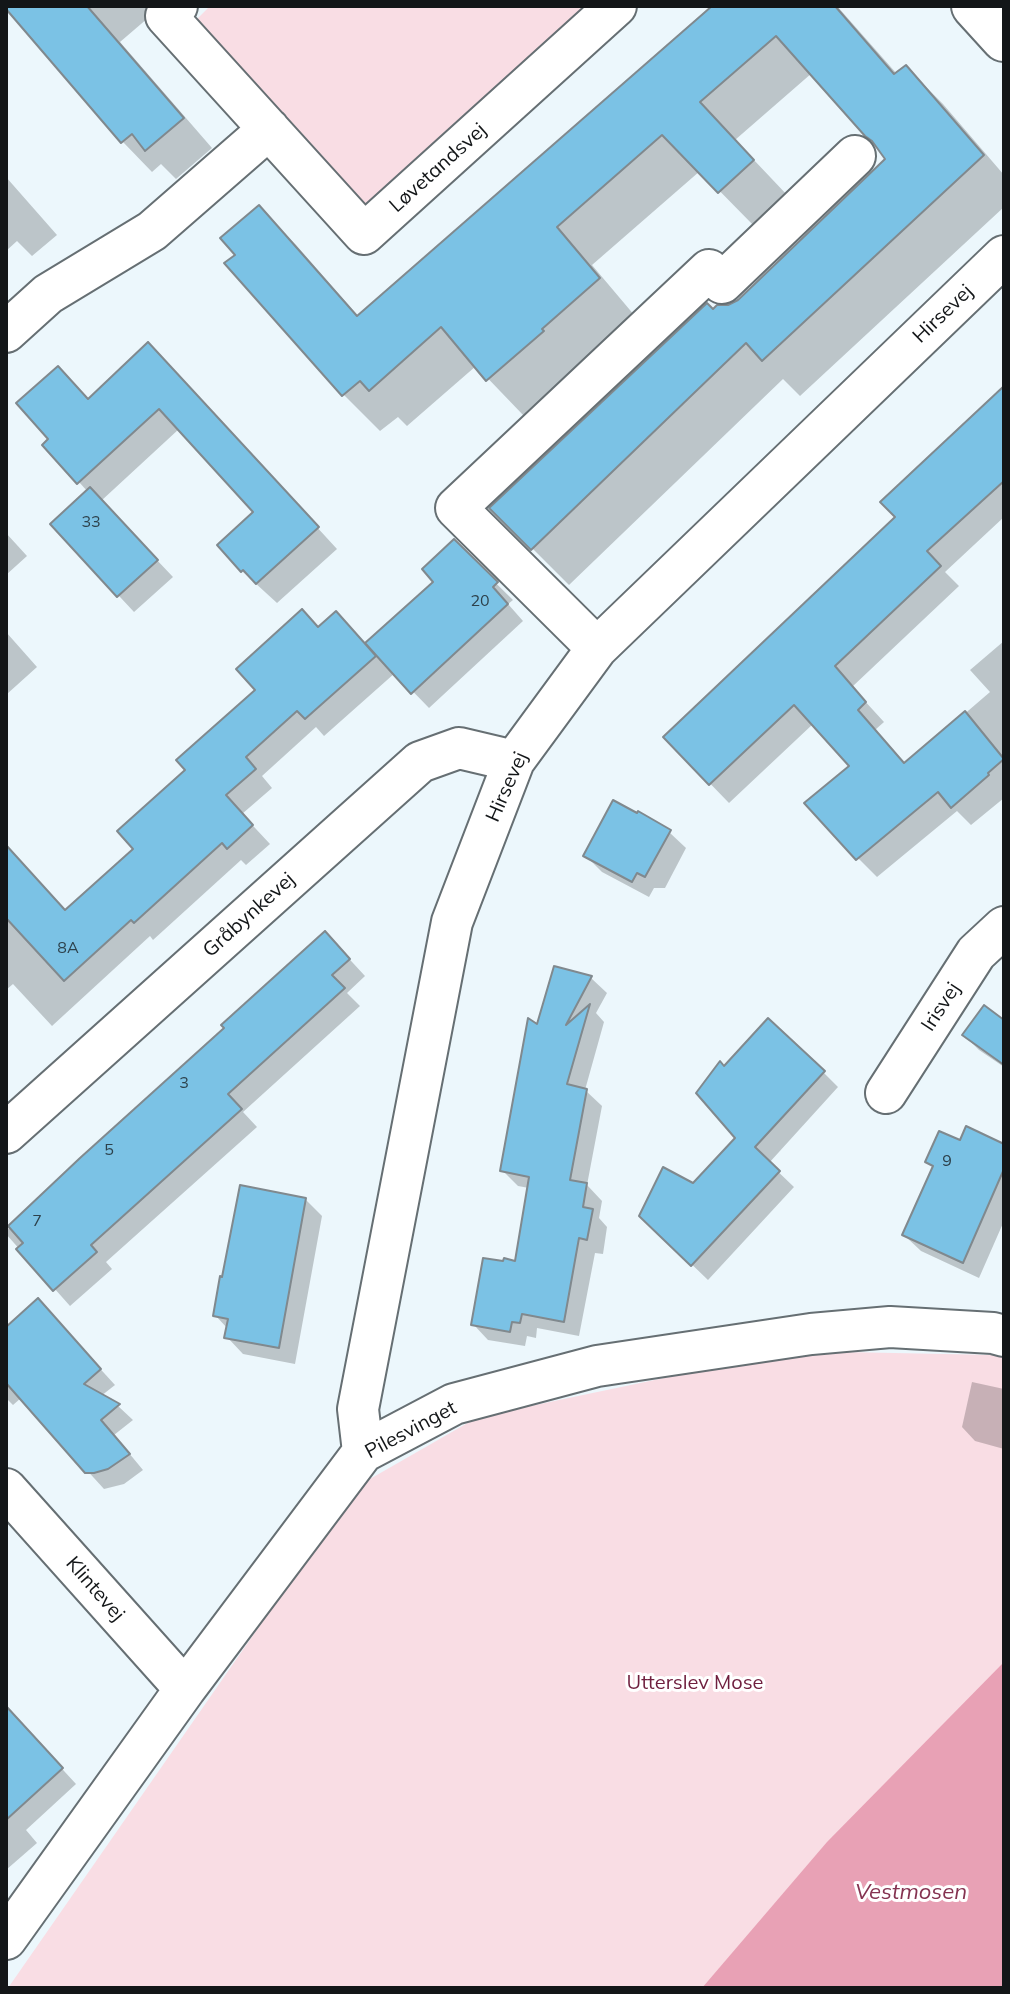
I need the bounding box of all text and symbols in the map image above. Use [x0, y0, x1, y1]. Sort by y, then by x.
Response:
street label: Løvetandsvej [385, 118, 491, 218]
street label: Hirsevej [908, 280, 978, 348]
house number: 33 [81, 512, 101, 532]
house number: 20 [470, 591, 490, 611]
street label: Hirsevej [481, 748, 533, 826]
street label: Gråbynkevej [198, 868, 300, 962]
house number: 8A [57, 938, 79, 958]
street label: Irisvej [916, 978, 966, 1036]
house number: 3 [179, 1073, 189, 1093]
house number: 5 [104, 1140, 114, 1160]
house number: 9 [942, 1151, 952, 1171]
house number: 7 [32, 1211, 42, 1231]
street label: Pilesvinget [361, 1396, 461, 1464]
street label: Klintevej [60, 1552, 130, 1626]
park label: Utterslev Mose [627, 1671, 763, 1695]
water label: Vestmosen [855, 1879, 967, 1905]

